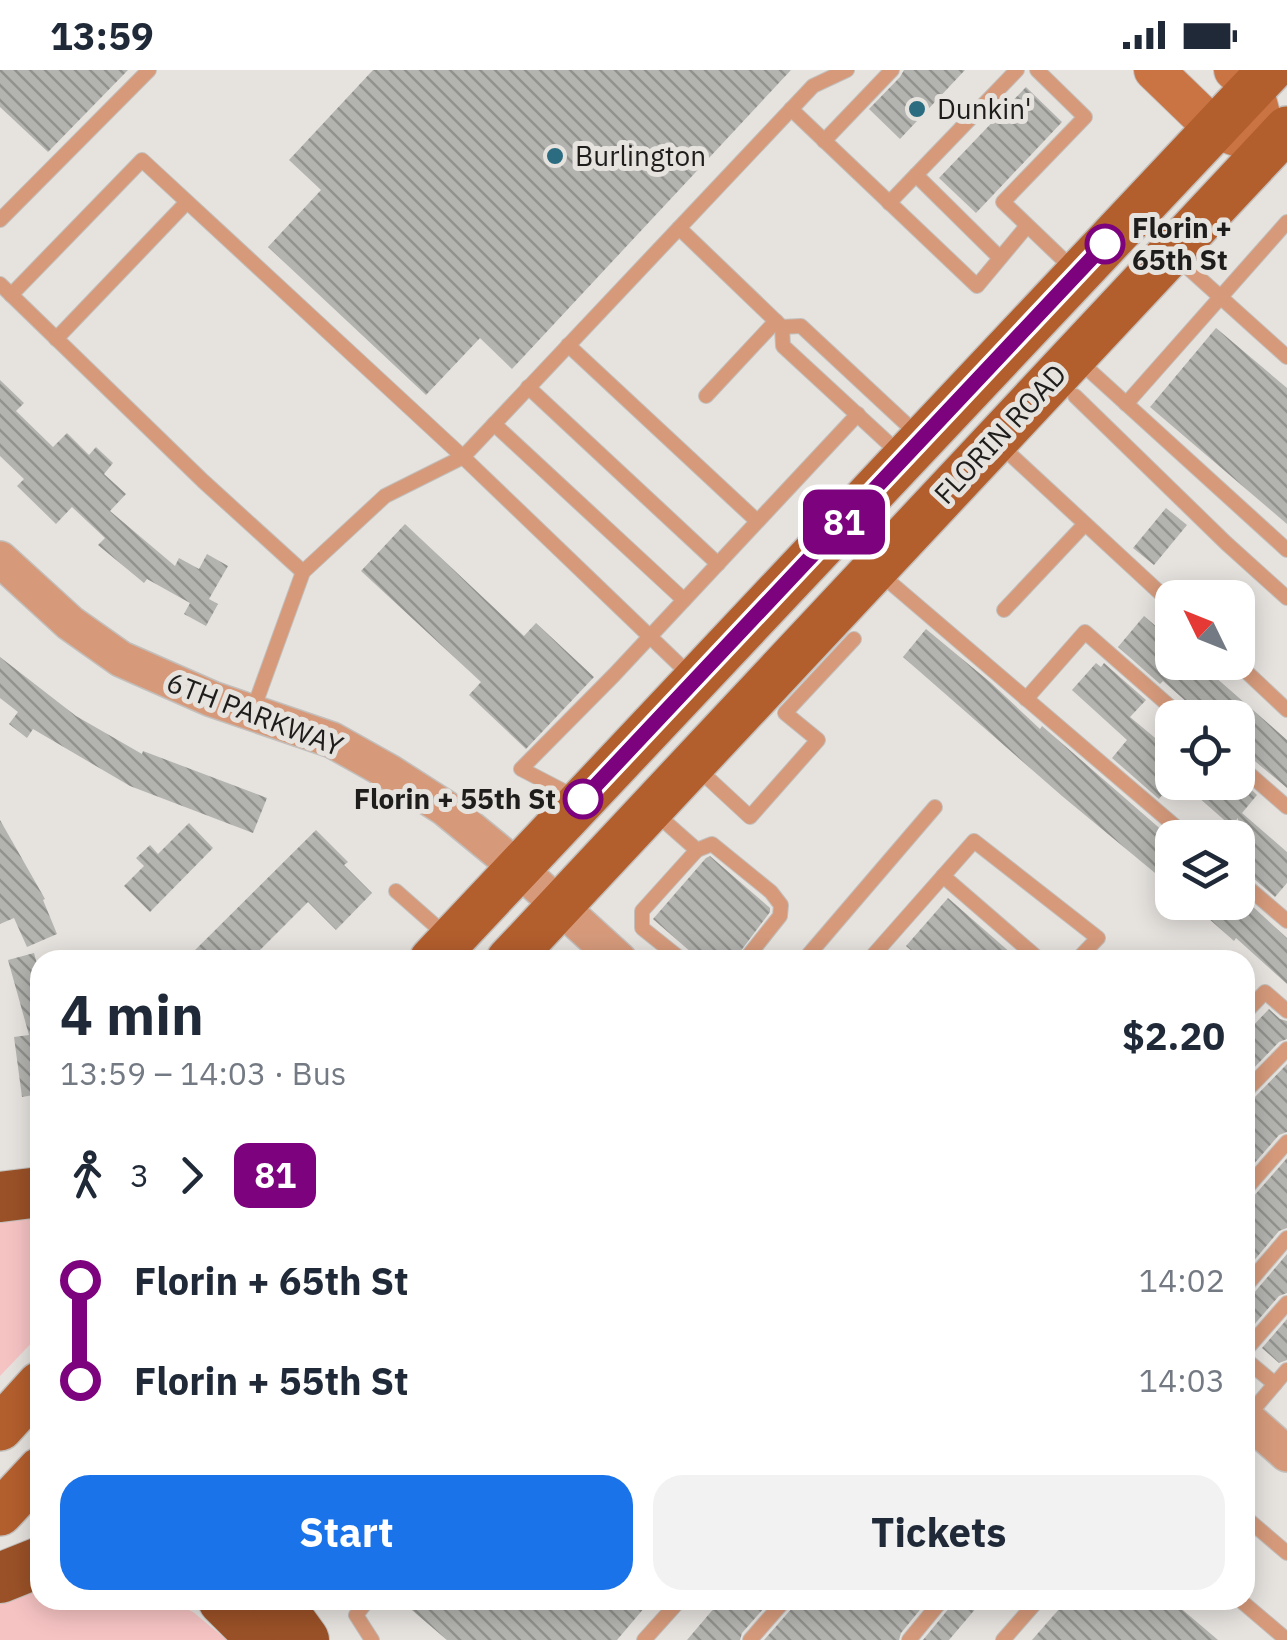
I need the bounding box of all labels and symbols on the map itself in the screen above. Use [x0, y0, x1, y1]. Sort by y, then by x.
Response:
place label: Dunkin' [937, 90, 1032, 127]
marker: Dunkin' [906, 98, 928, 120]
place label: Burlington [575, 137, 706, 174]
marker: Burlington [544, 145, 566, 167]
place label: Florin + 65th St [1132, 209, 1232, 278]
marker: Florin + 65th St [1086, 225, 1124, 263]
street label: FLORIN ROAD [925, 356, 1074, 511]
line badge: 81 [799, 490, 889, 554]
north arrow [1155, 580, 1255, 680]
street label: 6TH PARKWAY [162, 663, 349, 764]
place label: Florin + 55th St [354, 780, 556, 817]
marker: Florin + 55th St [564, 780, 602, 818]

